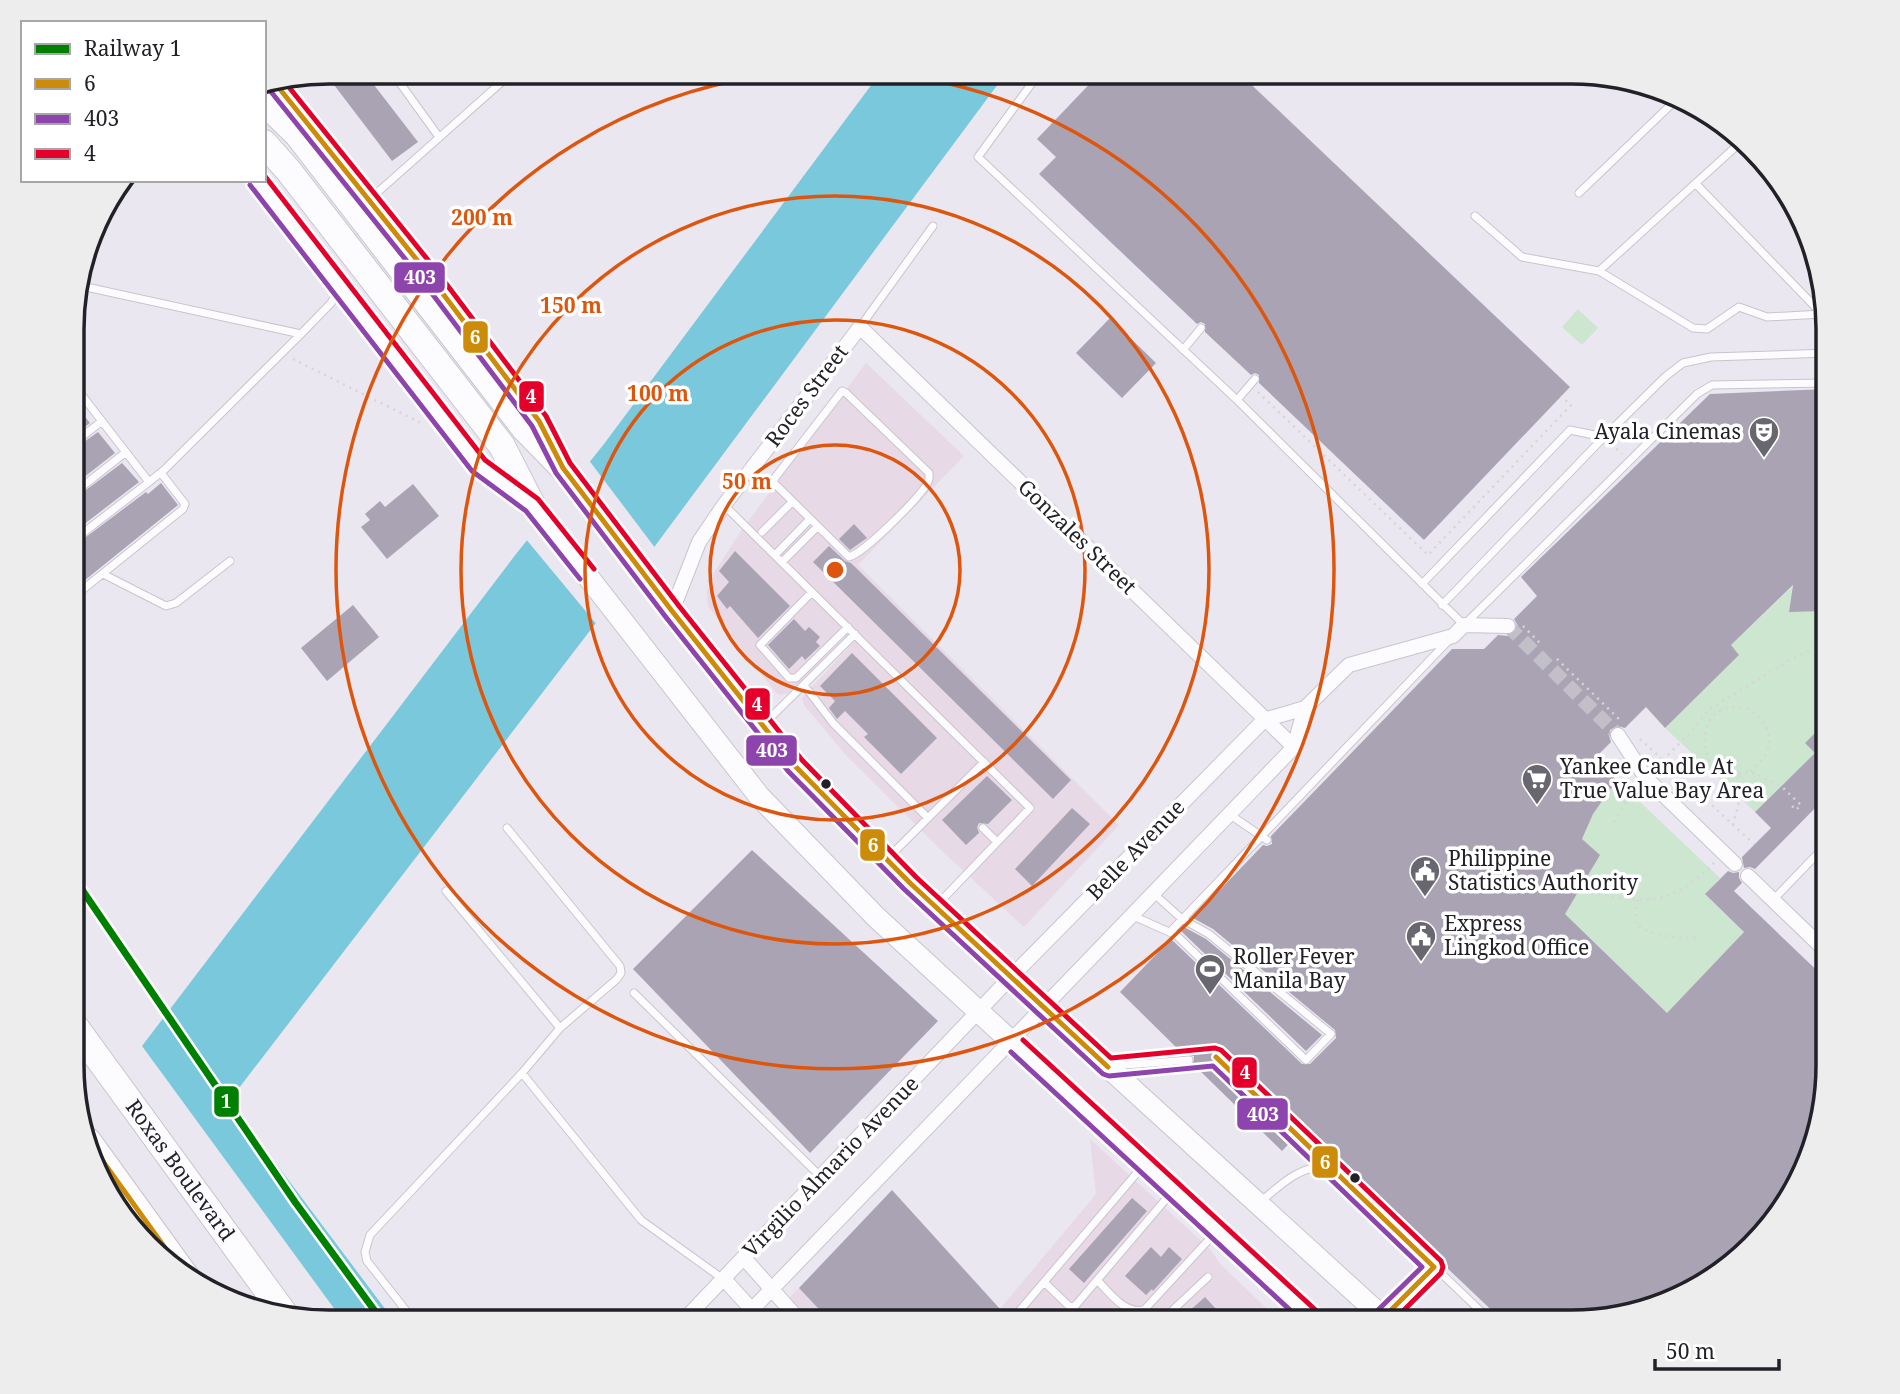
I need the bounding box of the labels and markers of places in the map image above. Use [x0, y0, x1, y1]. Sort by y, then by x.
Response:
theatre icon: Ayala Cinemas [1747, 415, 1781, 459]
place label: Ayala Cinemas [1594, 417, 1741, 445]
centre of rings [823, 558, 847, 582]
place label: Yankee Candle At True Value Bay Area [1559, 752, 1764, 804]
supermarket icon: Yankee Candle At True Value Bay Area [1520, 762, 1554, 806]
unlabelled marker [819, 777, 833, 791]
place label: Philippine Statistics Authority [1448, 844, 1638, 896]
public building icon: Philippine Statistics Authority [1408, 854, 1442, 898]
place label: Express Lingkod Office [1444, 909, 1589, 961]
public building icon: Express Lingkod Office [1404, 919, 1438, 963]
place label: Roller Fever Manila Bay [1233, 942, 1355, 994]
sports icon: Roller Fever Manila Bay [1193, 952, 1227, 996]
unlabelled marker [1348, 1171, 1362, 1185]

